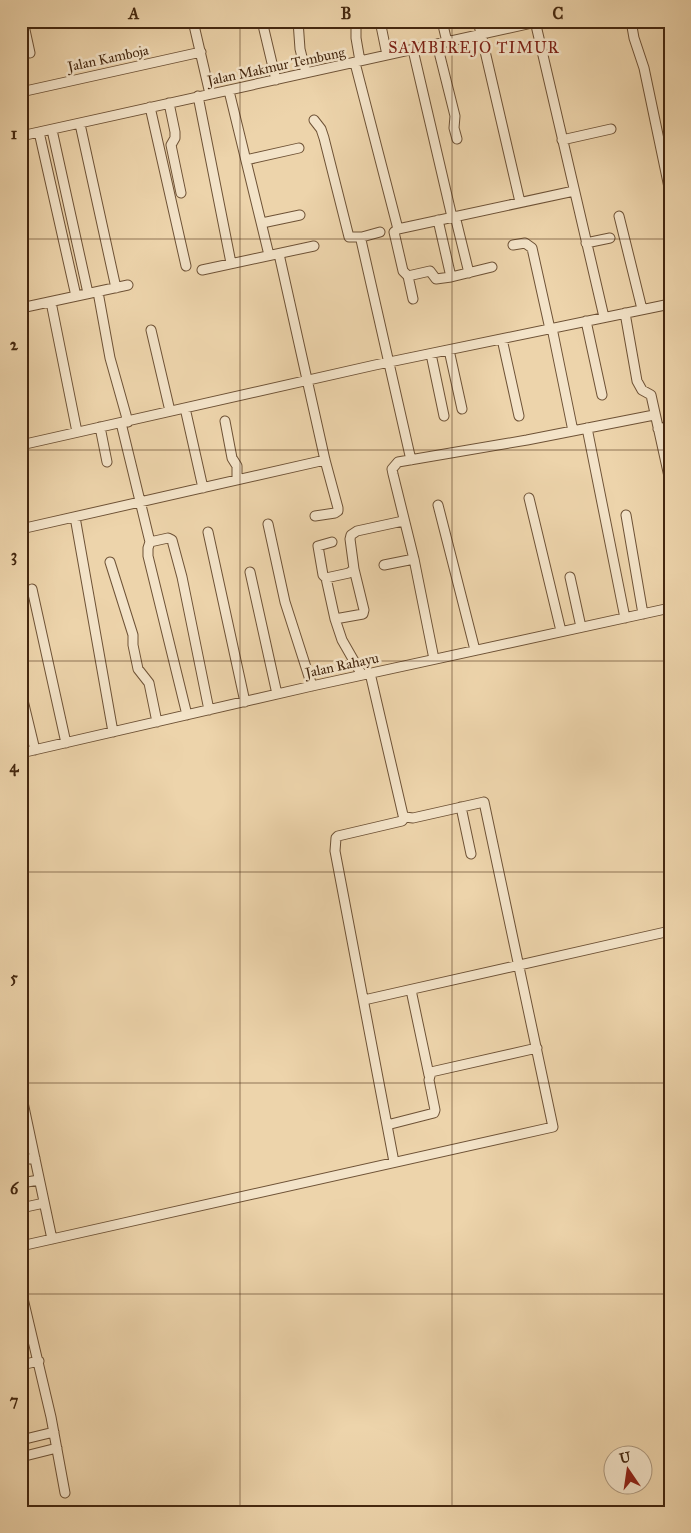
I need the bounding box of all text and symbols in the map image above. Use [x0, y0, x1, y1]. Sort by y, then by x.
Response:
text: A [128, 4, 140, 23]
text: B [341, 4, 351, 23]
text: C [553, 4, 564, 23]
district label: SAMBIREJO TIMUR [388, 38, 560, 58]
street label: Jalan Kamboja [64, 42, 150, 77]
street label: Jalan Makmur Tembung [204, 44, 347, 91]
text: 1 [11, 124, 18, 143]
text: 2 [10, 335, 19, 354]
text: 3 [11, 546, 17, 566]
street label: Jalan Rahayu [302, 649, 381, 683]
text: 4 [10, 757, 20, 777]
text: 5 [10, 968, 18, 987]
text: 6 [10, 1179, 19, 1198]
text: 7 [10, 1391, 19, 1410]
north arrow [604, 1446, 654, 1496]
text: U [618, 1448, 633, 1467]

